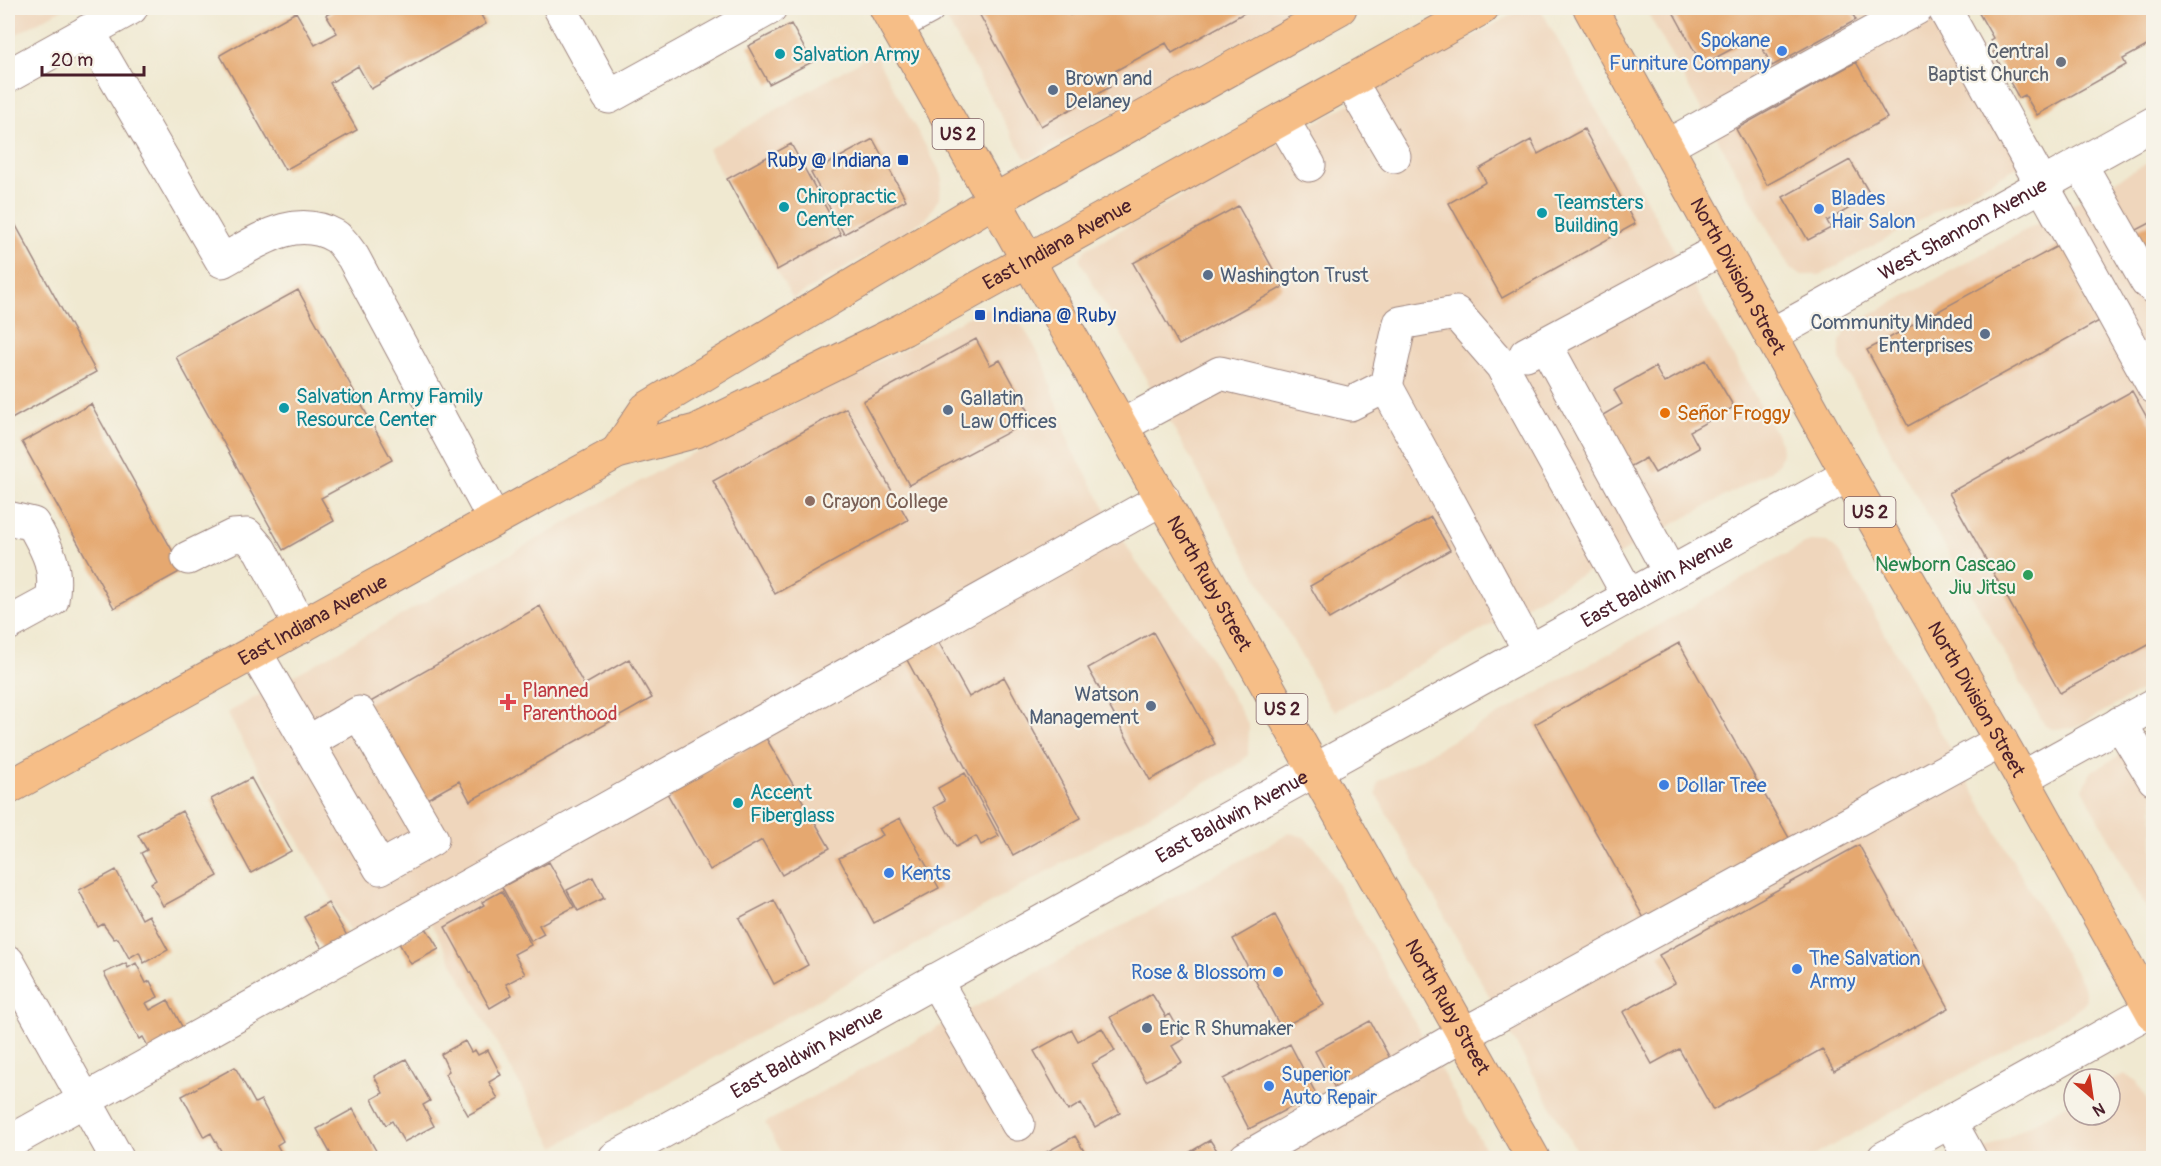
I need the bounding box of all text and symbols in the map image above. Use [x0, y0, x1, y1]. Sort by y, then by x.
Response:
place label: Spokane Furniture Company [1609, 28, 1770, 76]
scale bar [42, 39, 144, 77]
place label: Central Baptist Church [1928, 39, 2049, 87]
place label: Salvation Army [792, 42, 920, 67]
marker: Spokane Furniture Company [1775, 44, 1789, 58]
marker: Salvation Army [773, 47, 787, 61]
text: 20 m [51, 49, 93, 72]
marker: Central Baptist Church [2054, 55, 2068, 69]
place label: Brown and Delaney [1065, 66, 1153, 114]
marker: Brown and Delaney [1046, 83, 1060, 97]
road number: US 2 [932, 119, 984, 149]
place label: Ruby @ Indiana [767, 148, 891, 173]
marker: Ruby @ Indiana [896, 153, 910, 167]
street label: West Shannon Avenue [1874, 173, 2052, 286]
place label: Chiropractic Center [796, 184, 897, 232]
place label: Blades Hair Salon [1831, 186, 1916, 234]
place label: Teamsters Building [1554, 190, 1644, 238]
street label: East Indiana Avenue [978, 193, 1136, 296]
street label: North Division Street [1684, 193, 1791, 360]
marker: Chiropractic Center [777, 200, 791, 214]
marker: Blades Hair Salon [1812, 202, 1826, 216]
marker: Teamsters Building [1535, 206, 1549, 220]
place label: Washington Trust [1220, 263, 1370, 288]
marker: Washington Trust [1201, 268, 1215, 282]
place label: Indiana @ Ruby [992, 303, 1117, 328]
marker: Indiana @ Ruby [973, 308, 987, 322]
place label: Community Minded Enterprises [1810, 310, 1973, 358]
marker: Community Minded Enterprises [1978, 327, 1992, 341]
place label: Salvation Army Family Resource Center [296, 384, 483, 432]
place label: Gallatin Law Offices [960, 386, 1057, 434]
marker: Salvation Army Family Resource Center [277, 401, 291, 415]
place label: Señor Froggy [1677, 401, 1791, 426]
marker: Gallatin Law Offices [941, 403, 955, 417]
marker: Señor Froggy [1658, 406, 1672, 420]
place label: Crayon College [822, 489, 948, 514]
marker: Crayon College [803, 494, 817, 508]
road number: US 2 [1844, 497, 1896, 527]
street label: North Ruby Street [1161, 511, 1258, 657]
street label: East Baldwin Avenue [1577, 529, 1738, 634]
place label: Newborn Cascao Jiu Jitsu [1875, 552, 2016, 600]
marker: Newborn Cascao Jiu Jitsu [2021, 568, 2035, 582]
street label: East Indiana Avenue [234, 569, 392, 672]
street label: North Division Street [1922, 617, 2031, 783]
place label: Planned Parenthood [522, 678, 618, 726]
place label: Watson Management [1029, 682, 1140, 730]
marker: Planned Parenthood [499, 693, 517, 711]
road number: US 2 [1256, 694, 1308, 724]
marker: Watson Management [1144, 699, 1158, 713]
street label: East Baldwin Avenue [1151, 765, 1313, 869]
place label: Dollar Tree [1676, 773, 1767, 798]
marker: Dollar Tree [1657, 778, 1671, 792]
place label: Accent Fiberglass [750, 780, 834, 828]
marker: Accent Fiberglass [731, 796, 745, 810]
place label: Kents [901, 861, 951, 886]
marker: Kents [882, 866, 896, 880]
street label: North Ruby Street [1399, 935, 1496, 1080]
place label: The Salvation Army [1809, 946, 1921, 994]
place label: Rose & Blossom [1131, 960, 1266, 985]
marker: The Salvation Army [1790, 962, 1804, 976]
marker: Rose & Blossom [1271, 965, 1285, 979]
street label: East Baldwin Avenue [726, 1000, 887, 1105]
place label: Eric R Shumaker [1159, 1016, 1293, 1041]
marker: Eric R Shumaker [1140, 1021, 1154, 1035]
place label: Superior Auto Repair [1281, 1062, 1377, 1110]
north arrow [2062, 1067, 2122, 1127]
marker: Superior Auto Repair [1262, 1079, 1276, 1093]
text: N [2089, 1098, 2108, 1121]

